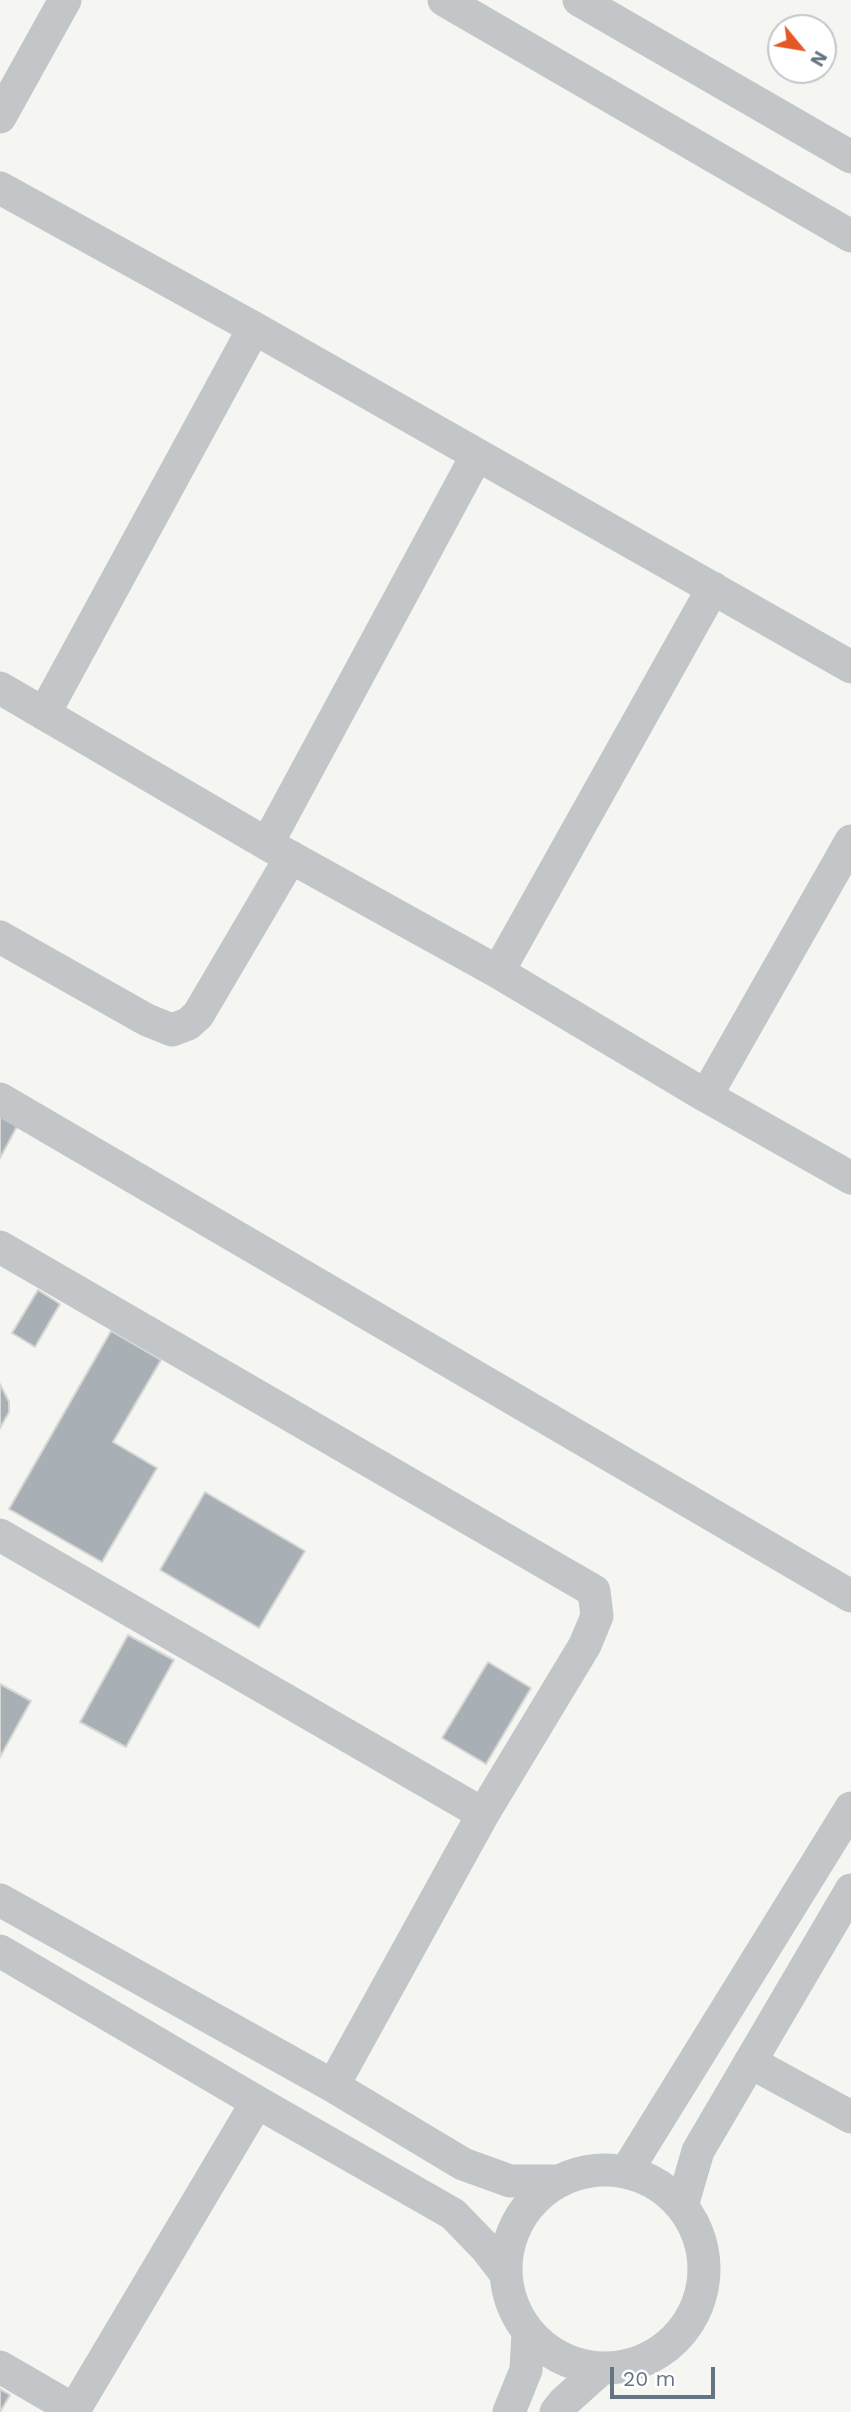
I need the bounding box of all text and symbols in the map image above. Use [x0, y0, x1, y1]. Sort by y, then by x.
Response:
north arrow [767, 14, 837, 84]
text: N [805, 47, 832, 71]
scale bar [613, 2352, 718, 2396]
text: 20 m [623, 2366, 675, 2391]

